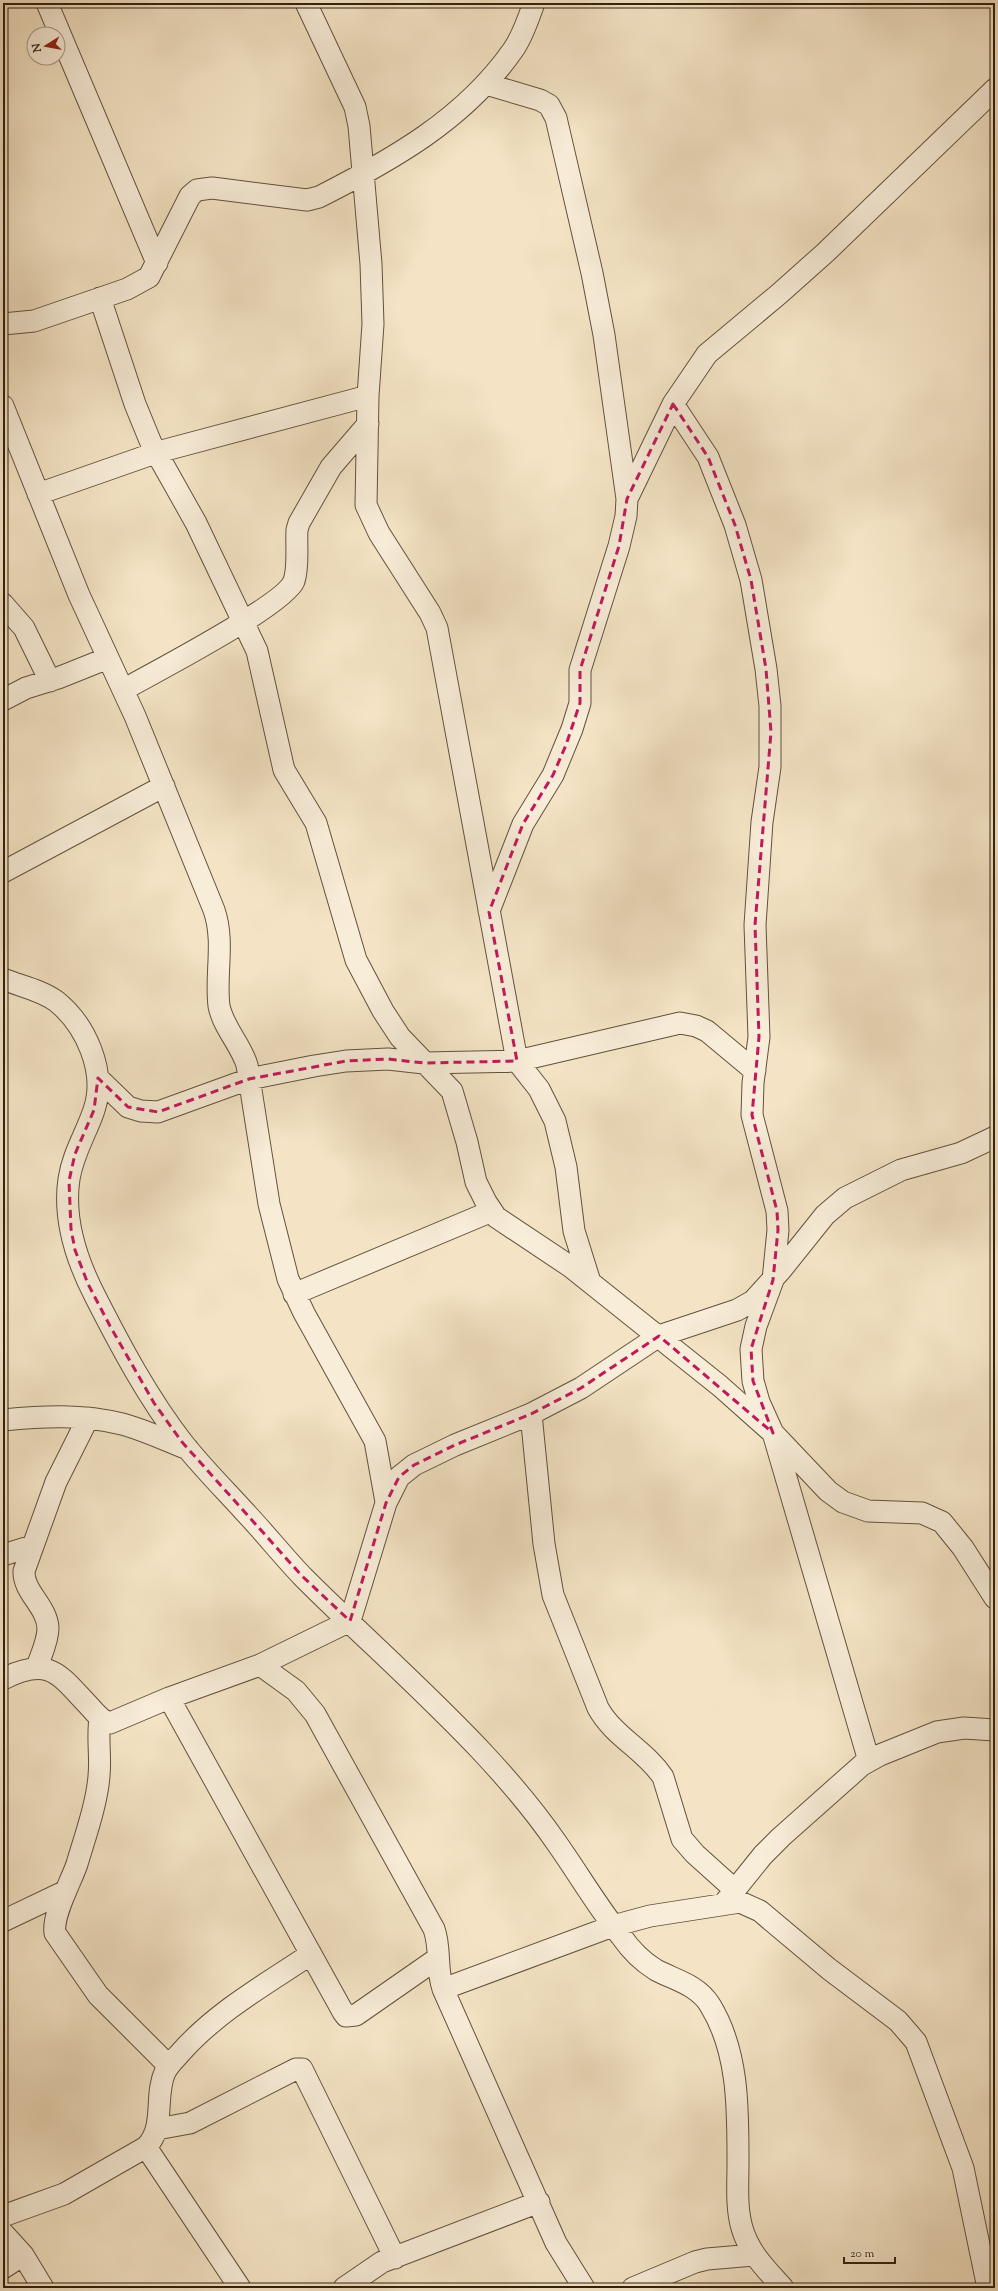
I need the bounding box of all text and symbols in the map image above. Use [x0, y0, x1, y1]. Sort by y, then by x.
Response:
north arrow [26, 26, 66, 66]
text: N [28, 42, 46, 55]
scale bar [844, 2239, 895, 2265]
text: 20 m [850, 2245, 875, 2263]

